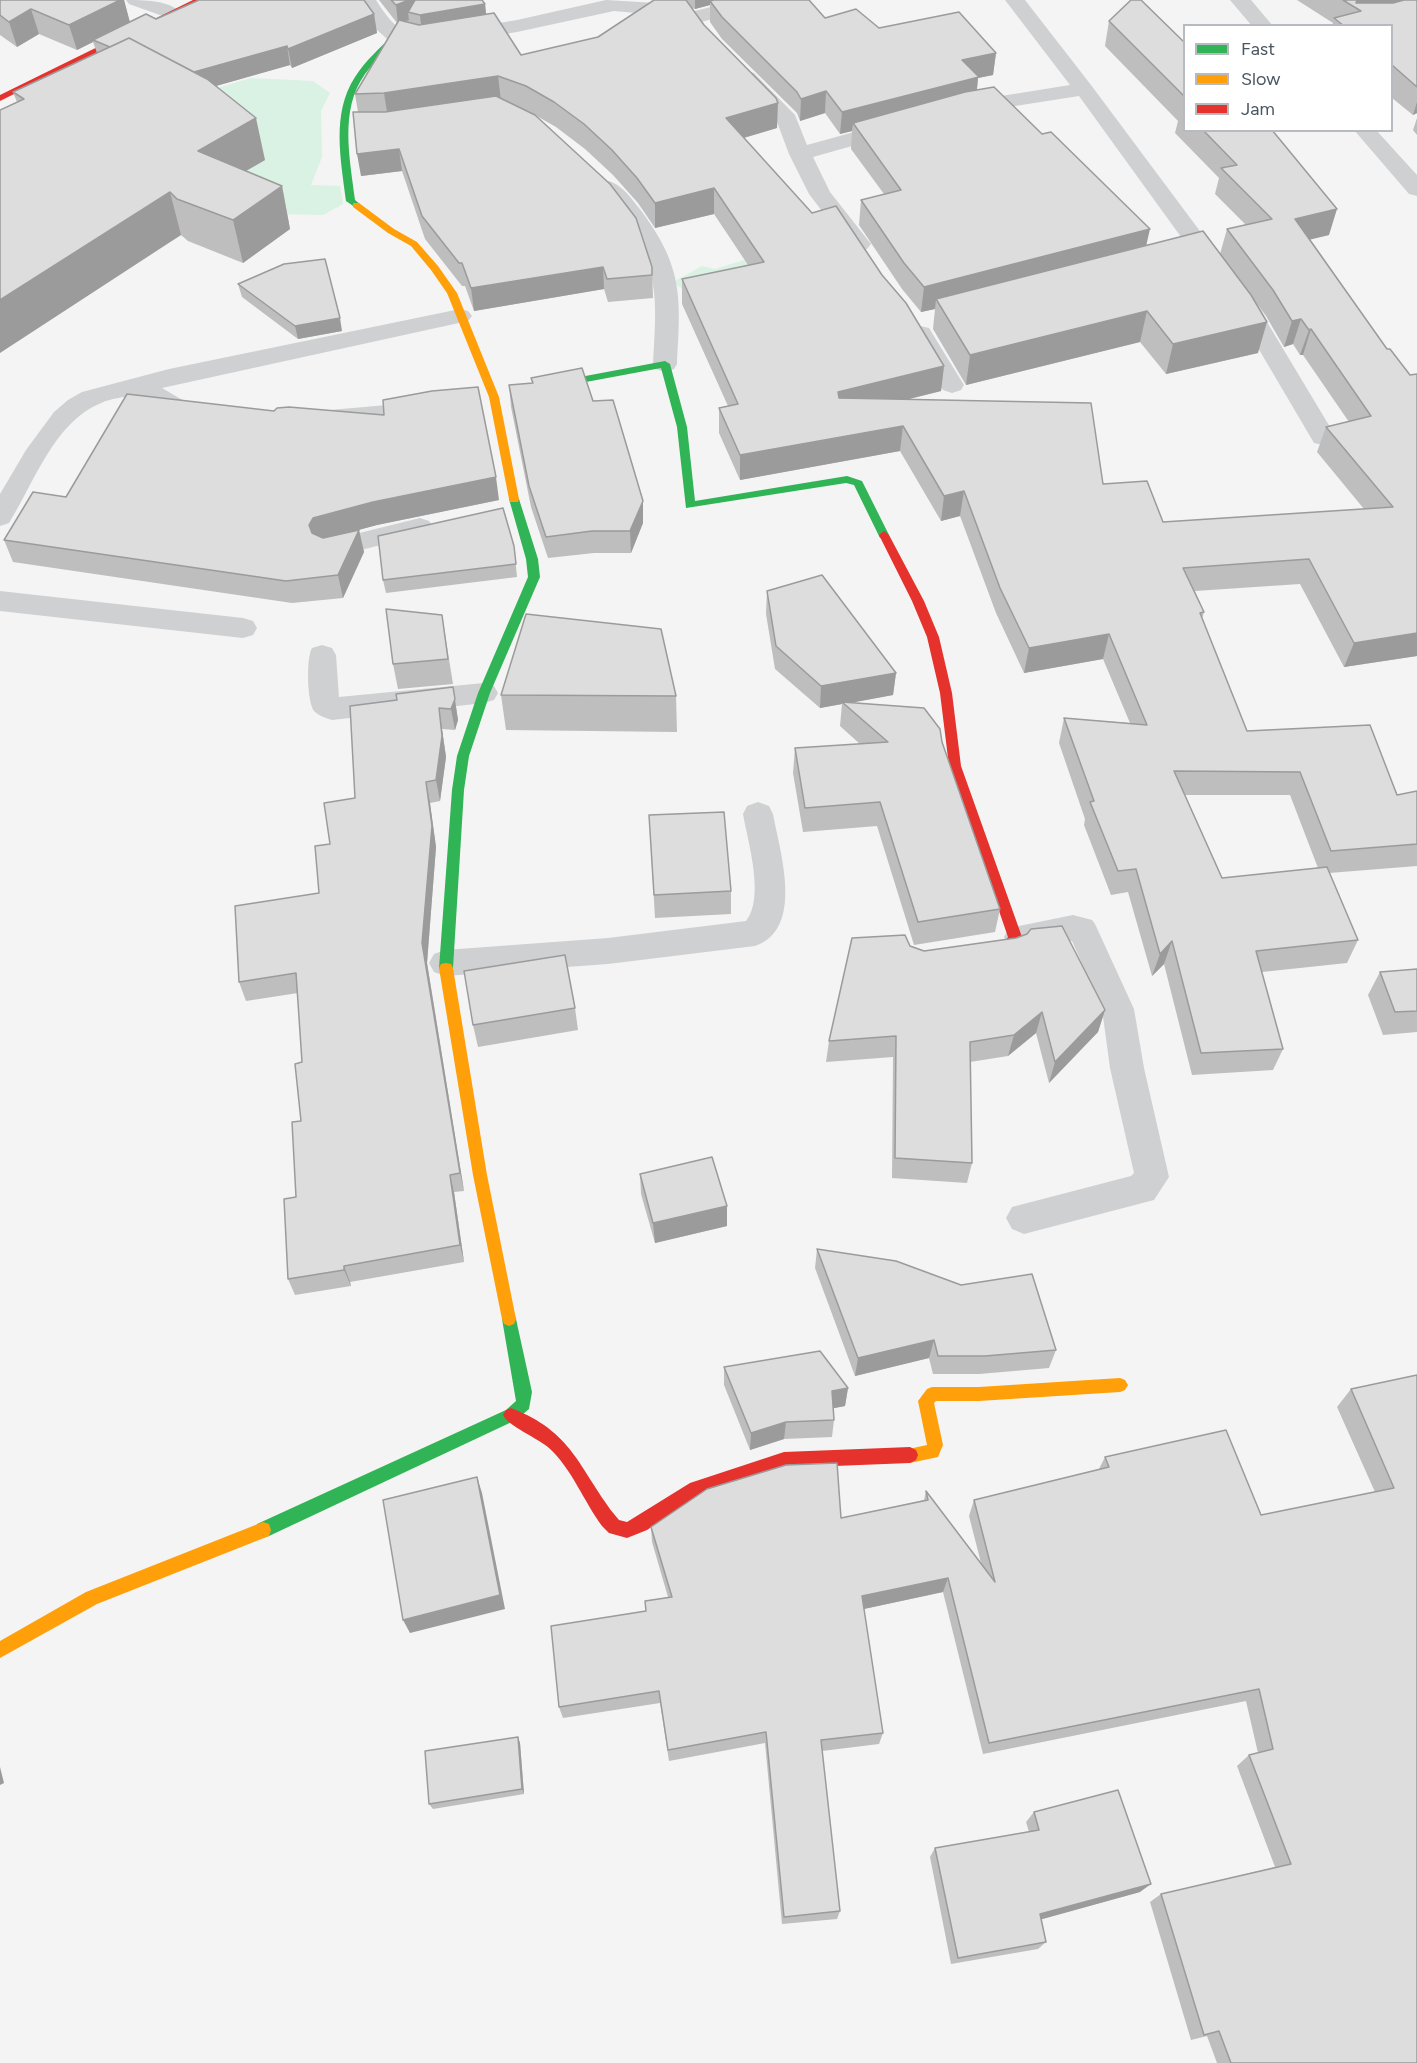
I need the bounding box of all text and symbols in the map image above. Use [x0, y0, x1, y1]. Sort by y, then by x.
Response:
legend [1183, 24, 1393, 132]
text: Fast [1241, 38, 1275, 60]
text: Slow [1241, 68, 1280, 90]
text: Jam [1241, 98, 1275, 120]

